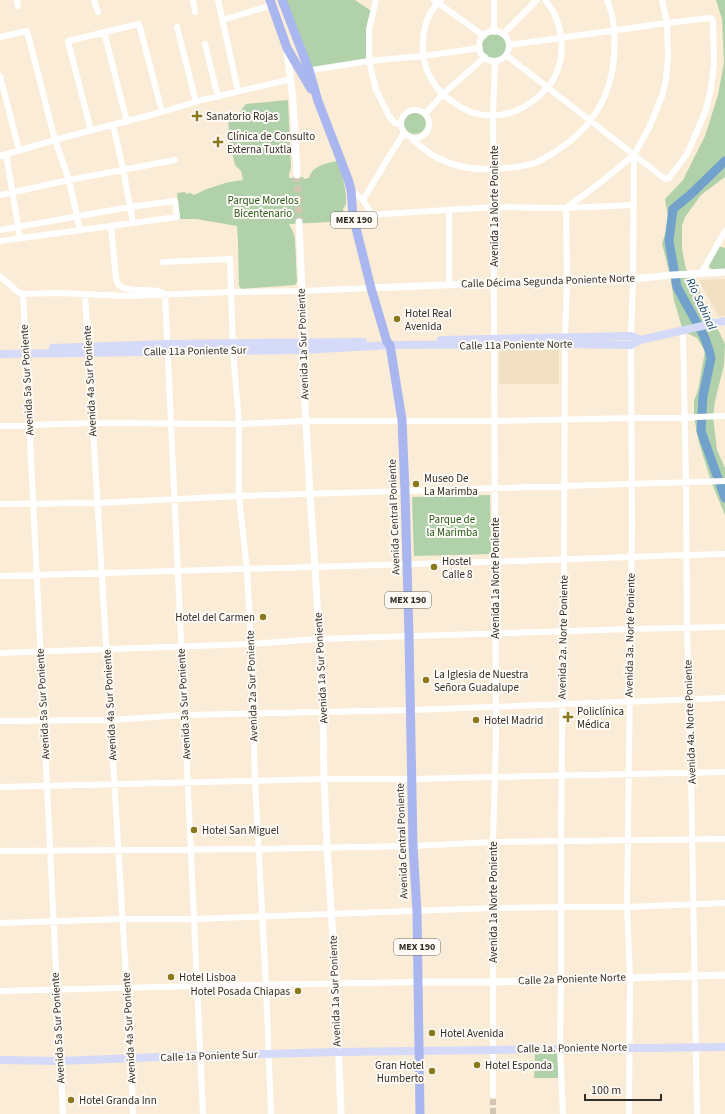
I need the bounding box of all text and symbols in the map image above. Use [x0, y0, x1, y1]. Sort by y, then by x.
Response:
place label: Sanatorio Rojas [206, 109, 278, 124]
marker: Sanatorio Rojas [191, 110, 203, 122]
place label: Clínica de Consulto Externa Tuxtla [227, 129, 315, 157]
marker: Clínica de Consulto Externa Tuxtla [212, 136, 224, 148]
street label: Avenida 1a Norte Poniente [487, 145, 502, 267]
park label: Parque Morelos Bicentenario [227, 193, 299, 221]
road number: MEX 190 [331, 212, 377, 228]
street label: Calle Décima Segunda Poniente Norte [461, 270, 636, 292]
water label: Río Sabinal [682, 275, 720, 333]
street label: Avenida 1a Sur Poniente [294, 288, 312, 400]
place label: Hotel Real Avenida [405, 306, 452, 334]
marker: Hotel Real Avenida [392, 314, 402, 324]
street label: Avenida 5a Sur Poniente [17, 324, 37, 436]
street label: Avenida 4a Sur Poniente [80, 325, 100, 437]
street label: Calle 11a Poniente Norte [459, 337, 573, 353]
street label: Calle 11a Poniente Sur [143, 343, 247, 359]
street label: Avenida Central Poniente [384, 458, 404, 575]
place label: Museo De La Marimba [424, 471, 478, 499]
marker: Museo De La Marimba [411, 479, 421, 489]
park label: Parque de la Marimba [426, 512, 478, 540]
street label: Avenida 1a Norte Poniente [488, 517, 503, 639]
place label: Hostel Calle 8 [442, 554, 473, 582]
marker: Hostel Calle 8 [429, 562, 439, 572]
street label: Avenida 3a. Norte Poniente [621, 572, 639, 697]
street label: Avenida 2a. Norte Poniente [554, 574, 572, 699]
road number: MEX 190 [385, 592, 431, 608]
place label: Hotel del Carmen [175, 610, 255, 625]
marker: Hotel del Carmen [258, 612, 268, 622]
street label: Avenida 1a Sur Poniente [311, 612, 331, 724]
street label: Avenida 2a Sur Poniente [243, 630, 261, 742]
street label: Avenida 5a Sur Poniente [33, 648, 53, 760]
street label: Avenida 3a Sur Poniente [174, 648, 194, 760]
street label: Avenida 4a Sur Poniente [100, 649, 120, 761]
street label: Avenida 4a. Norte Poniente [680, 659, 700, 784]
place label: La Iglesia de Nuestra Señora Guadalupe [434, 667, 528, 695]
marker: La Iglesia de Nuestra Señora Guadalupe [421, 675, 431, 685]
place label: Policlínica Médica [577, 704, 624, 732]
marker: Policlínica Médica [562, 711, 574, 723]
place label: Hotel Madrid [484, 713, 543, 728]
marker: Hotel Madrid [471, 715, 481, 725]
street label: Avenida Central Poniente [392, 782, 412, 899]
place label: Hotel San Miguel [202, 823, 279, 838]
marker: Hotel San Miguel [189, 825, 199, 835]
street label: Avenida 1a Norte Poniente [486, 841, 501, 963]
street label: Avenida 1a Sur Poniente [326, 935, 344, 1047]
road number: MEX 190 [394, 939, 440, 955]
place label: Hotel Lisboa [179, 970, 236, 985]
street label: Calle 2a Poniente Norte [518, 970, 627, 988]
street label: Avenida 5a Sur Poniente [48, 972, 68, 1084]
street label: Avenida 4a Sur Poniente [119, 972, 139, 1084]
marker: Hotel Lisboa [166, 972, 176, 982]
place label: Hotel Posada Chiapas [191, 984, 290, 999]
marker: Hotel Posada Chiapas [293, 986, 303, 996]
place label: Hotel Avenida [440, 1026, 504, 1041]
marker: Hotel Avenida [427, 1028, 437, 1038]
street label: Calle 1a. Poniente Norte [517, 1040, 628, 1056]
street label: Calle 1a Poniente Sur [160, 1047, 258, 1065]
place label: Gran Hotel Humberto [375, 1058, 424, 1086]
place label: Hotel Esponda [485, 1058, 552, 1073]
marker: Hotel Esponda [472, 1060, 482, 1070]
marker: Gran Hotel Humberto [427, 1066, 437, 1076]
scale bar [585, 1076, 661, 1102]
text: 100 m [591, 1082, 621, 1099]
place label: Hotel Granda Inn [79, 1093, 157, 1108]
marker: Hotel Granda Inn [66, 1095, 76, 1105]

